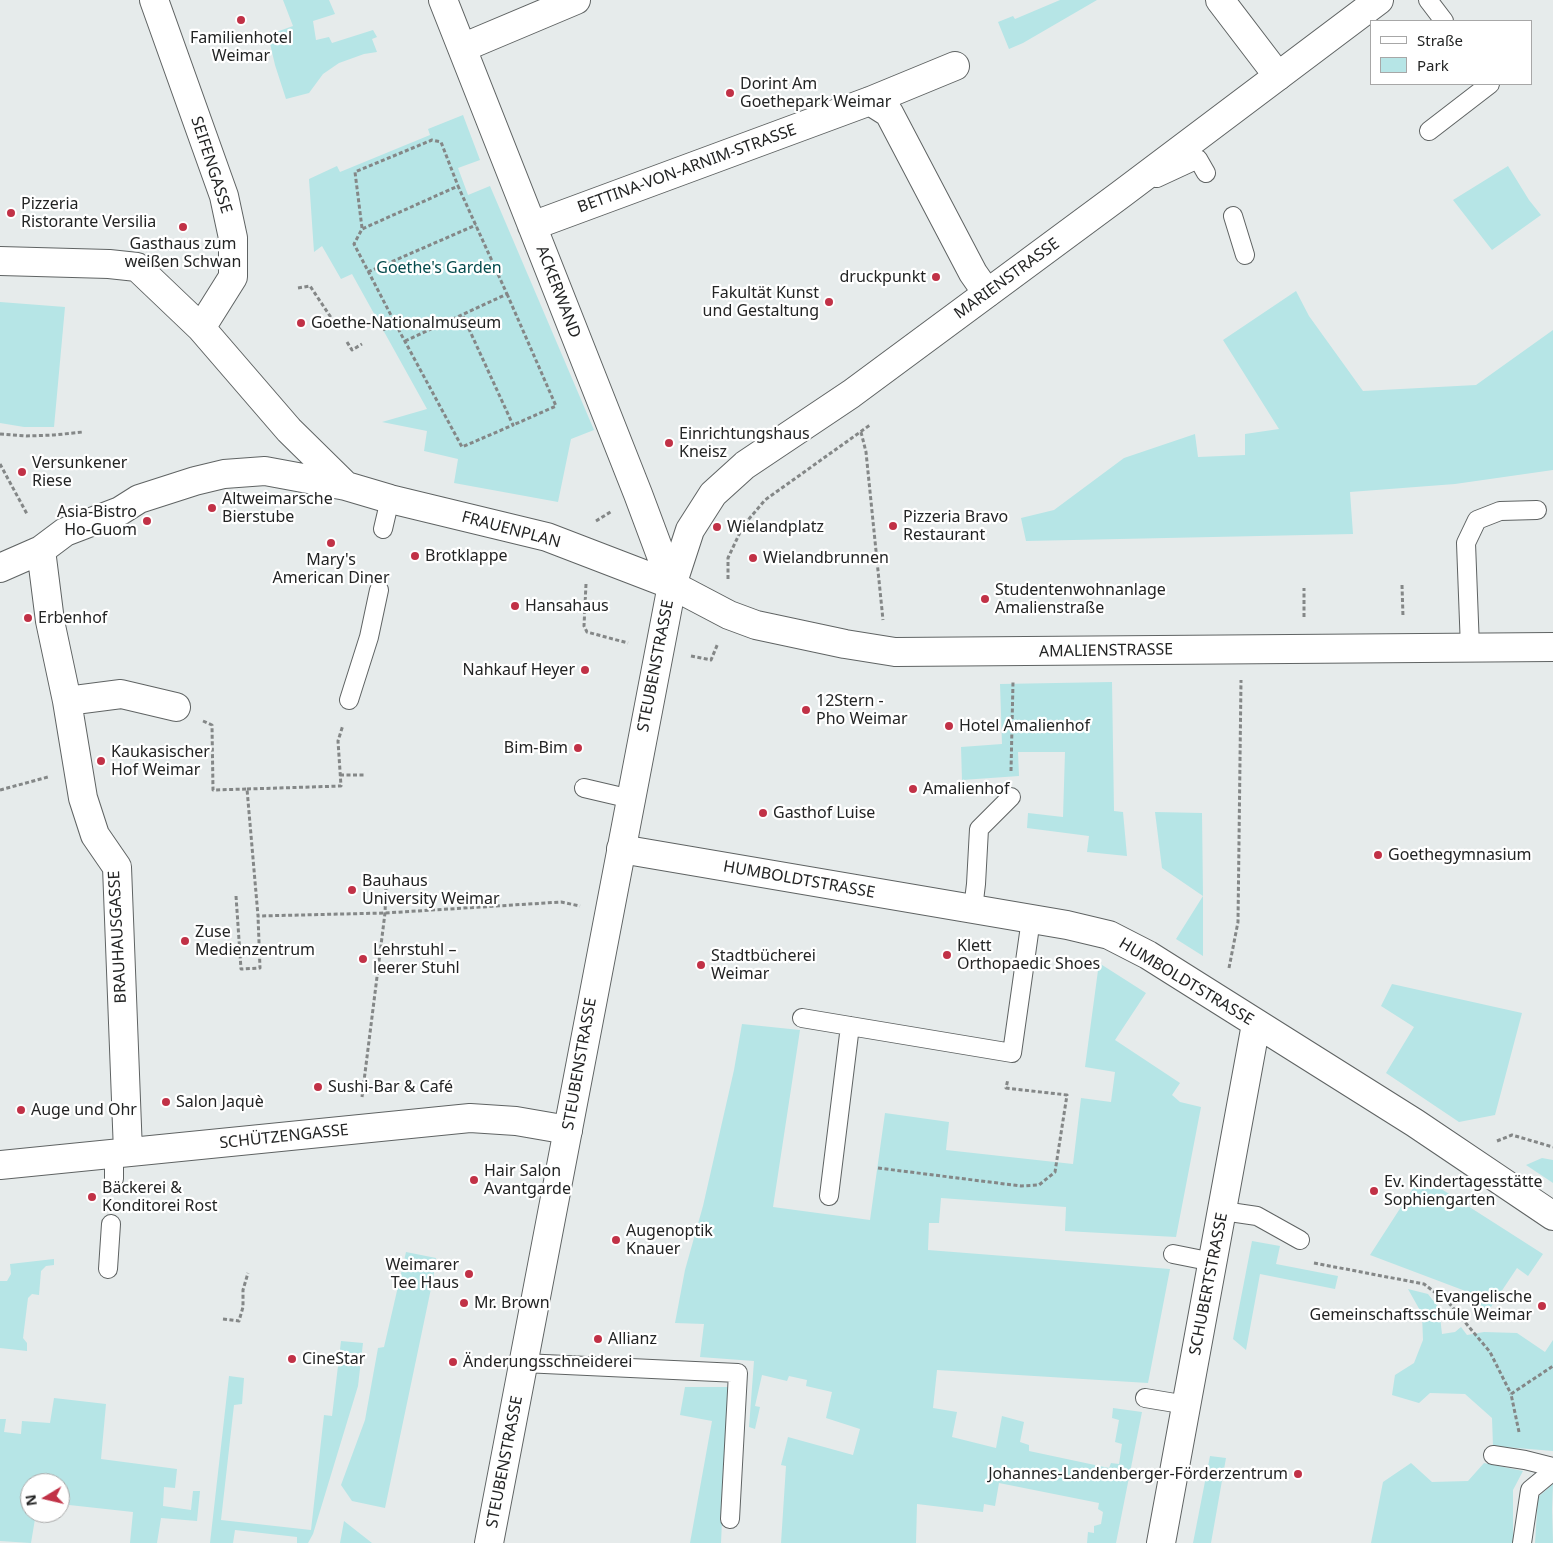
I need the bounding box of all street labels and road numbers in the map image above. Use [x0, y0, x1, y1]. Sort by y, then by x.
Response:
street label: SEIFENGASSE [186, 114, 236, 216]
street label: BETTINA-VON-ARNIM-STRASSE [575, 120, 799, 218]
street label: MARIENSTRASSE [951, 234, 1063, 324]
street label: ACKERWAND [532, 243, 584, 341]
street label: FRAUENPLAN [459, 508, 563, 552]
street label: STEUBENSTRASSE [634, 598, 678, 734]
street label: AMALIENSTRASSE [1039, 640, 1173, 662]
street label: HUMBOLDTSTRASSE [722, 857, 876, 903]
street label: BRAUHAUSGASSE [105, 870, 131, 1004]
street label: HUMBOLDTSTRASSE [1115, 934, 1257, 1030]
street label: STEUBENSTRASSE [559, 996, 601, 1132]
street label: SCHÜTZENGASSE [218, 1121, 350, 1153]
street label: SCHUBERTSTRASSE [1186, 1211, 1232, 1357]
street label: STEUBENSTRASSE [483, 1394, 527, 1530]

